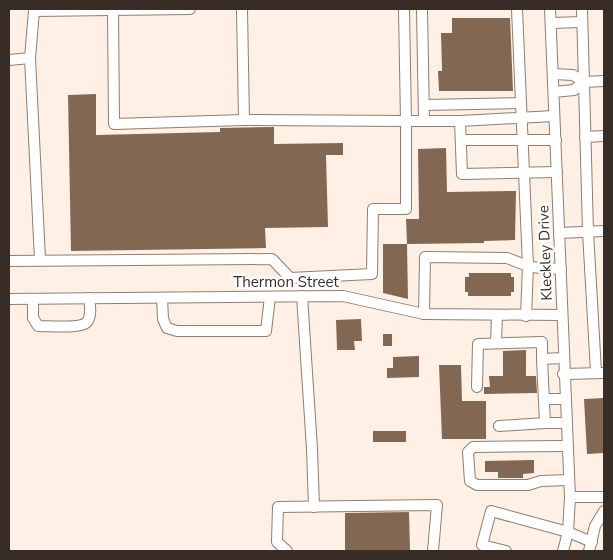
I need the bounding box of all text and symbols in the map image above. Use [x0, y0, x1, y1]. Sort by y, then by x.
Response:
street label: Kleckley Drive [533, 205, 557, 301]
street label: Thermon Street [233, 272, 339, 292]

